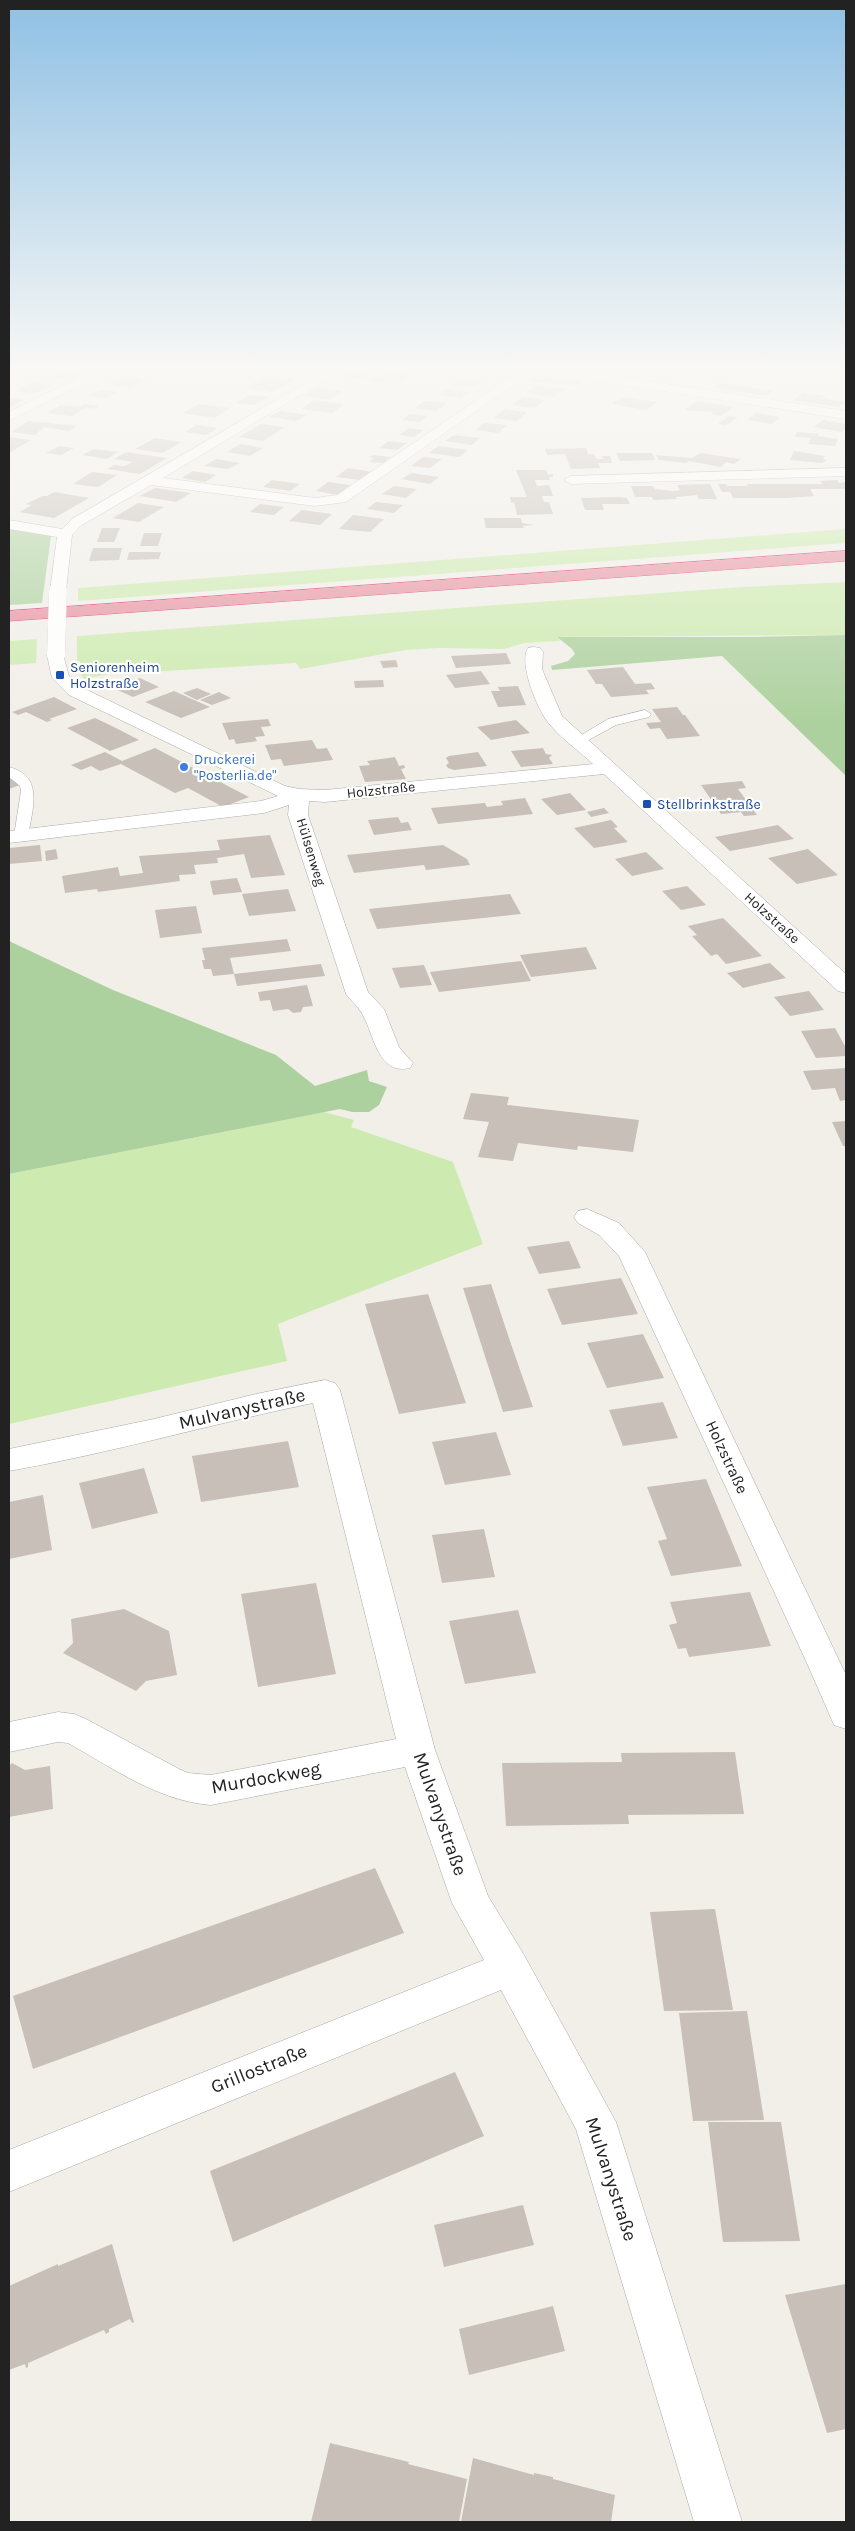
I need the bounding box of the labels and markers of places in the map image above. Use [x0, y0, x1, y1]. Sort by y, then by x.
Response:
place label: Seniorenheim Holzstraße [70, 659, 160, 692]
marker: Seniorenheim Holzstraße [54, 669, 66, 681]
place label: Druckerei "Posterlia.de" [194, 751, 277, 784]
marker: Druckerei "Posterlia.de" [178, 761, 190, 773]
place label: Stellbrinkstraße [657, 796, 761, 813]
marker: Stellbrinkstraße [641, 798, 653, 810]

